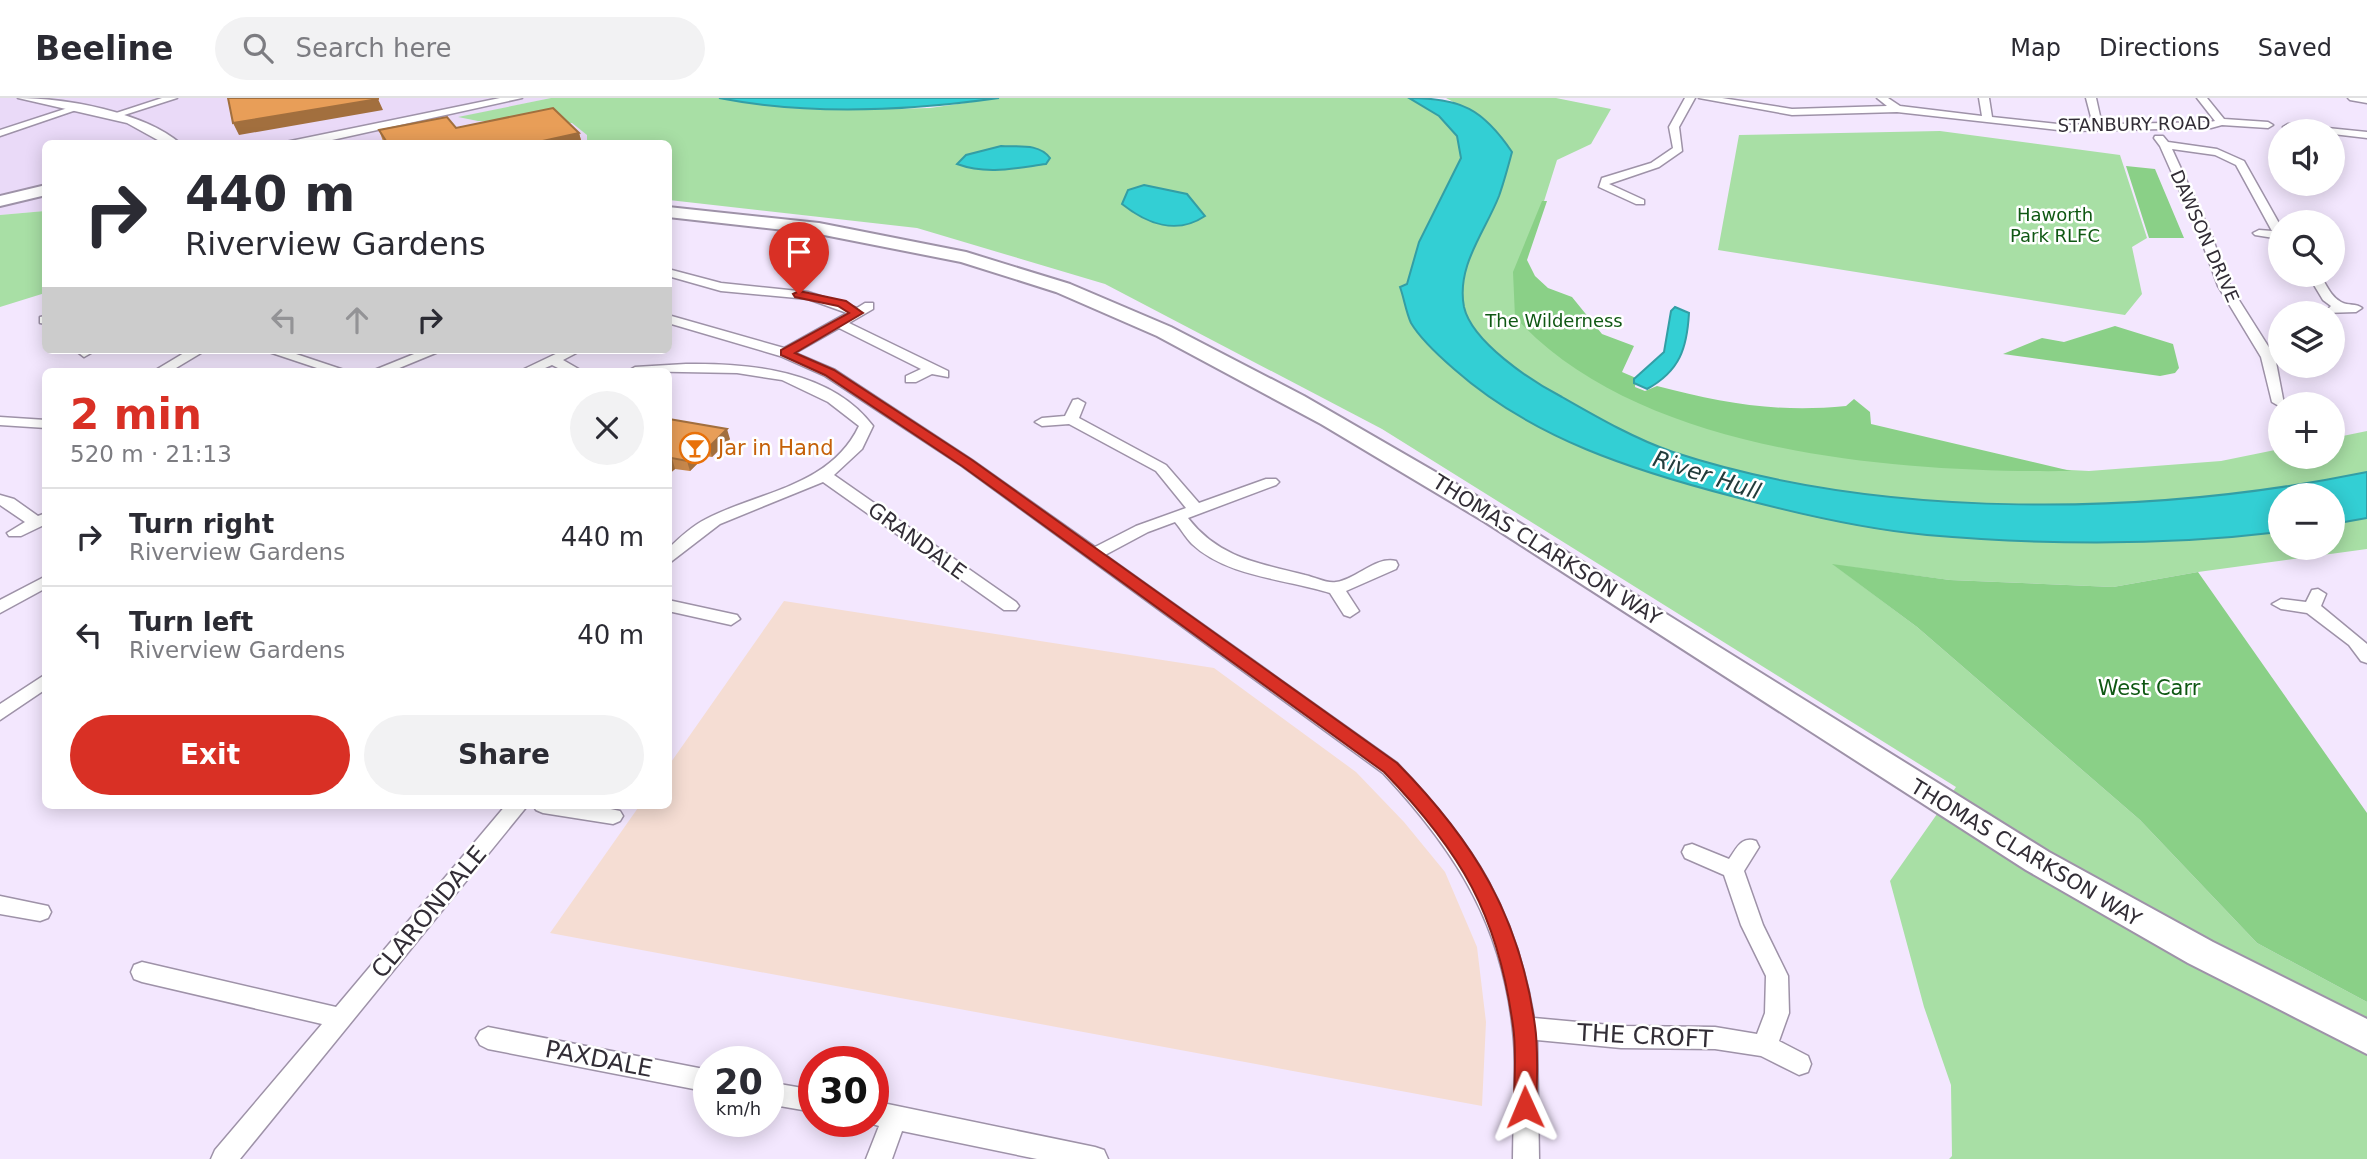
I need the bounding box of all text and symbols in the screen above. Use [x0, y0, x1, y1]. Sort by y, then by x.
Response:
search box [215, 17, 705, 80]
text: Beeline [35, 29, 173, 68]
icon: search [239, 29, 277, 67]
text: Search here [295, 33, 452, 63]
text: Map [2010, 34, 2061, 62]
text: Directions [2099, 34, 2220, 62]
text: Saved [2258, 34, 2332, 62]
street label: STANBURY ROAD [2057, 112, 2211, 136]
map controls [2268, 119, 2345, 560]
button: sound [2268, 119, 2345, 196]
text: 440 m [185, 166, 355, 223]
street label: DAWSON DRIVE [2166, 166, 2244, 306]
icon: right [70, 168, 161, 259]
park label: Haworth Park RLFC [2010, 204, 2100, 246]
button: search [2268, 210, 2345, 287]
pin [769, 222, 829, 294]
text: Riverview Gardens [185, 225, 486, 263]
icon: arrive [780, 233, 818, 271]
icon: left [265, 301, 303, 339]
icon: ahead [338, 301, 376, 339]
icon: right [411, 301, 449, 339]
button: layers [2268, 301, 2345, 378]
park label: The Wilderness [1484, 310, 1623, 331]
text: 2 min [70, 390, 202, 439]
button: close [570, 391, 644, 465]
button: + [2268, 392, 2345, 469]
bar icon: Jar in Hand [678, 431, 712, 465]
place label: Jar in Hand [716, 436, 834, 460]
text: 520 m · 21:13 [70, 441, 232, 467]
water label: River Hull [1650, 445, 1765, 505]
street label: THOMAS CLARKSON WAY [1428, 469, 1666, 630]
button: − [2268, 483, 2345, 560]
street label: GRANDALE [863, 497, 971, 585]
text: Turn right [129, 509, 274, 539]
icon: right [70, 518, 108, 556]
text: 440 m [561, 522, 644, 552]
text: Riverview Gardens [129, 539, 345, 565]
text: Turn left [129, 607, 253, 637]
icon: left [70, 616, 108, 654]
text: 40 m [577, 620, 644, 650]
text: Riverview Gardens [129, 637, 345, 663]
park label: West Carr [2098, 676, 2201, 700]
button: Exit [70, 715, 350, 795]
button: Share [364, 715, 644, 795]
street label: THOMAS CLARKSON WAY [1906, 774, 2146, 932]
street label: CLARONDALE [366, 840, 492, 984]
street label: THE CROFT [1575, 1018, 1714, 1054]
street label: PAXDALE [543, 1035, 655, 1083]
speed limit sign: 30 [798, 1046, 889, 1137]
text: 20 [714, 1062, 763, 1102]
position arrow [1488, 1070, 1562, 1144]
text: km/h [716, 1098, 761, 1119]

